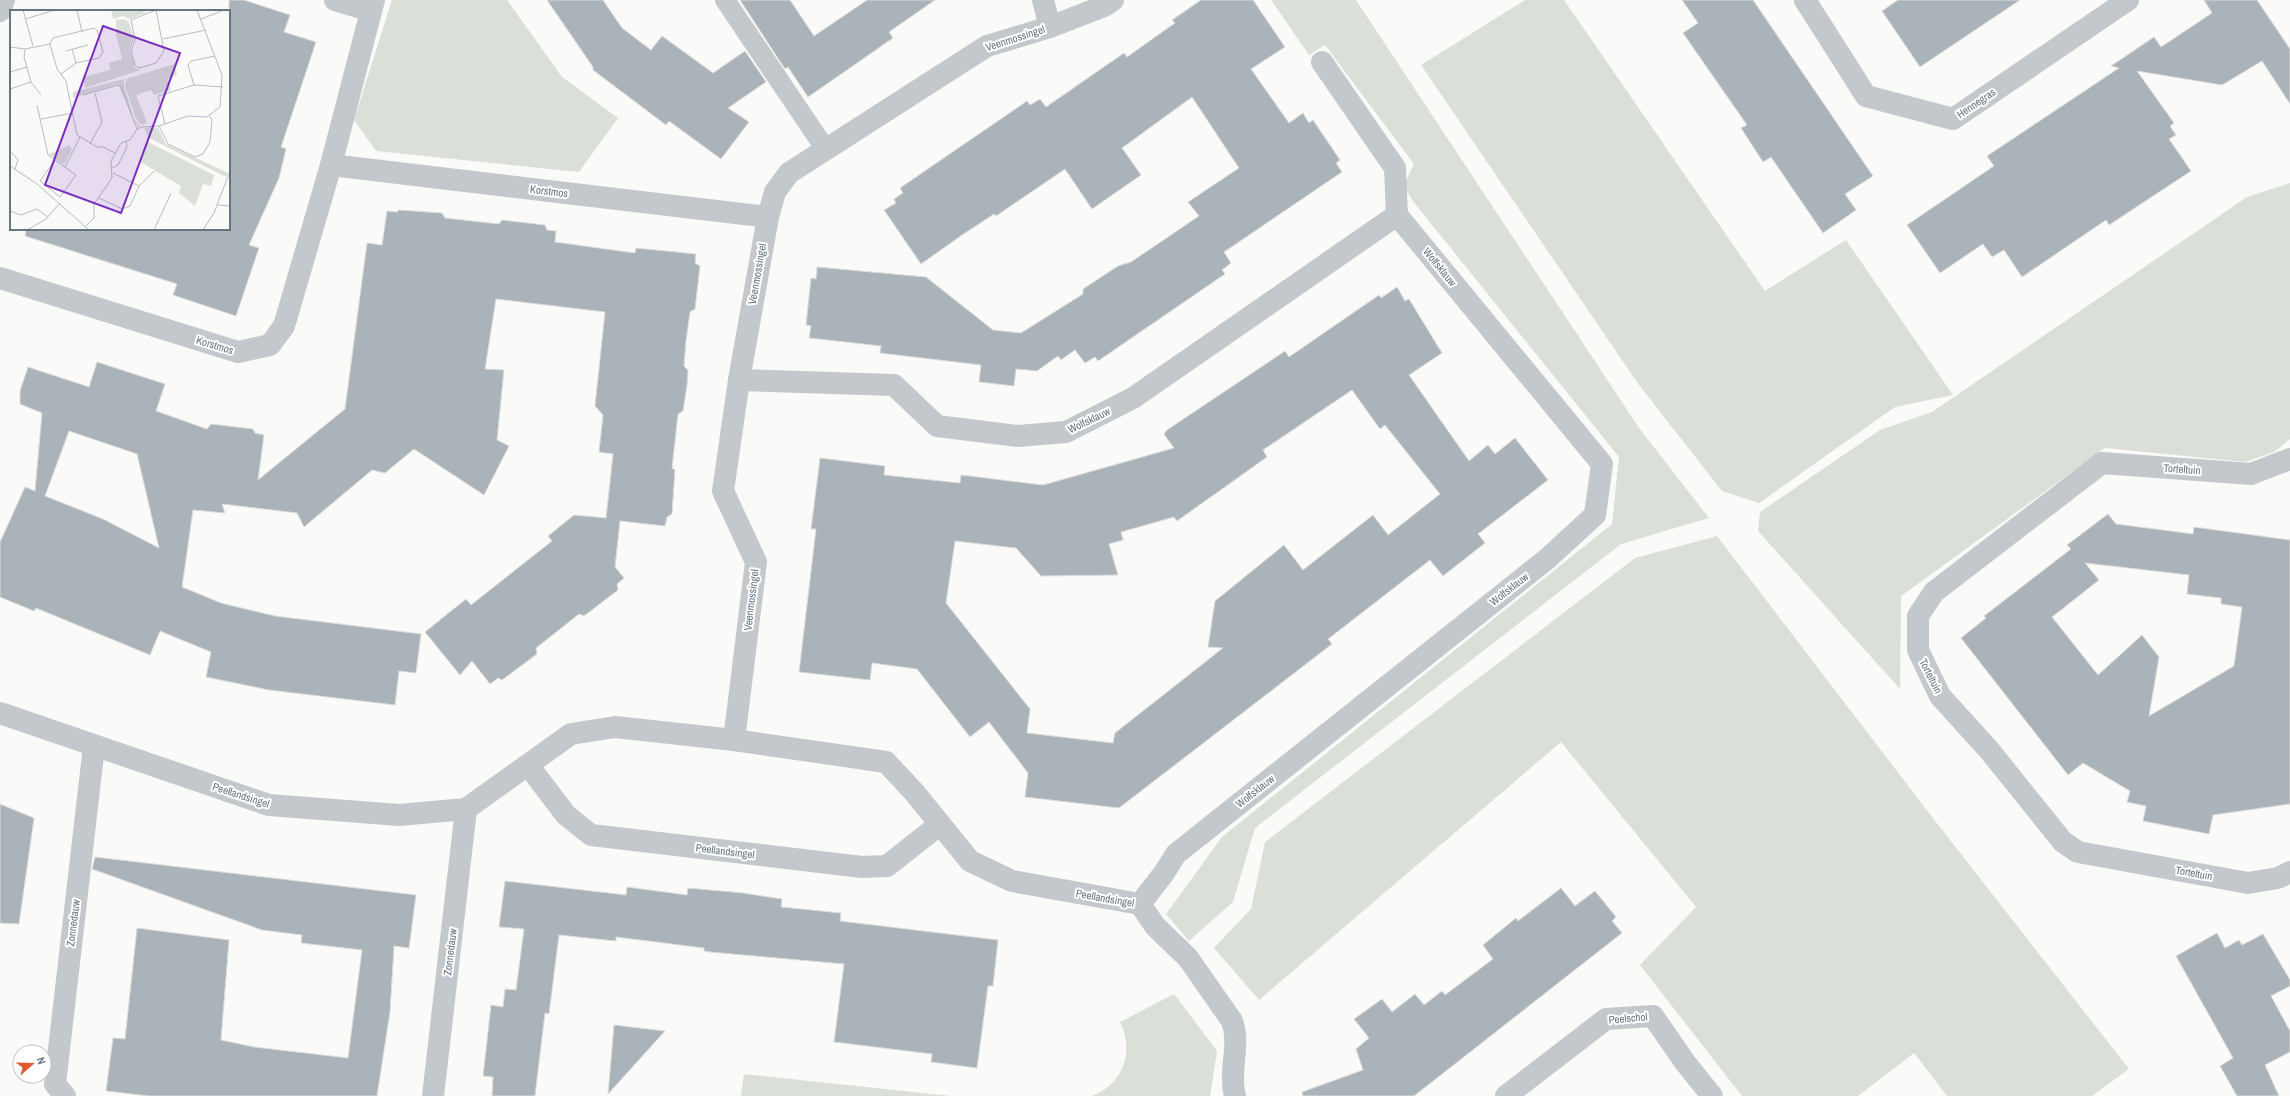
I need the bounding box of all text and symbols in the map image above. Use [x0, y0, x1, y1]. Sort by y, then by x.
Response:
inset map [10, 10, 230, 230]
street label: Veenmossingel [984, 22, 1046, 54]
street label: Hennegras [1954, 85, 1999, 121]
street label: Korstmos [529, 182, 569, 200]
street label: Veenmossingel [745, 242, 769, 306]
street label: Wolfsklauw [1420, 245, 1460, 289]
street label: Korstmos [195, 333, 236, 357]
street label: Wolfsklauw [1066, 404, 1113, 436]
street label: Torteltuin [2163, 461, 2201, 477]
street label: Veenmossingel [740, 569, 762, 631]
street label: Wolfsklauw [1487, 569, 1532, 609]
street label: Torteltuin [1916, 656, 1946, 696]
street label: Wolfsklauw [1233, 771, 1278, 811]
street label: Peellandsingel [211, 779, 271, 811]
street label: Peellandsingel [695, 840, 755, 862]
street label: Torteltuin [2175, 863, 2213, 883]
street label: Peellandsingel [1075, 886, 1135, 910]
street label: Zonnedauw [63, 898, 83, 947]
street label: Zonnedauw [440, 927, 460, 976]
street label: Peelschol [1608, 1009, 1648, 1027]
north arrow [12, 1044, 52, 1084]
text: N [34, 1055, 49, 1066]

